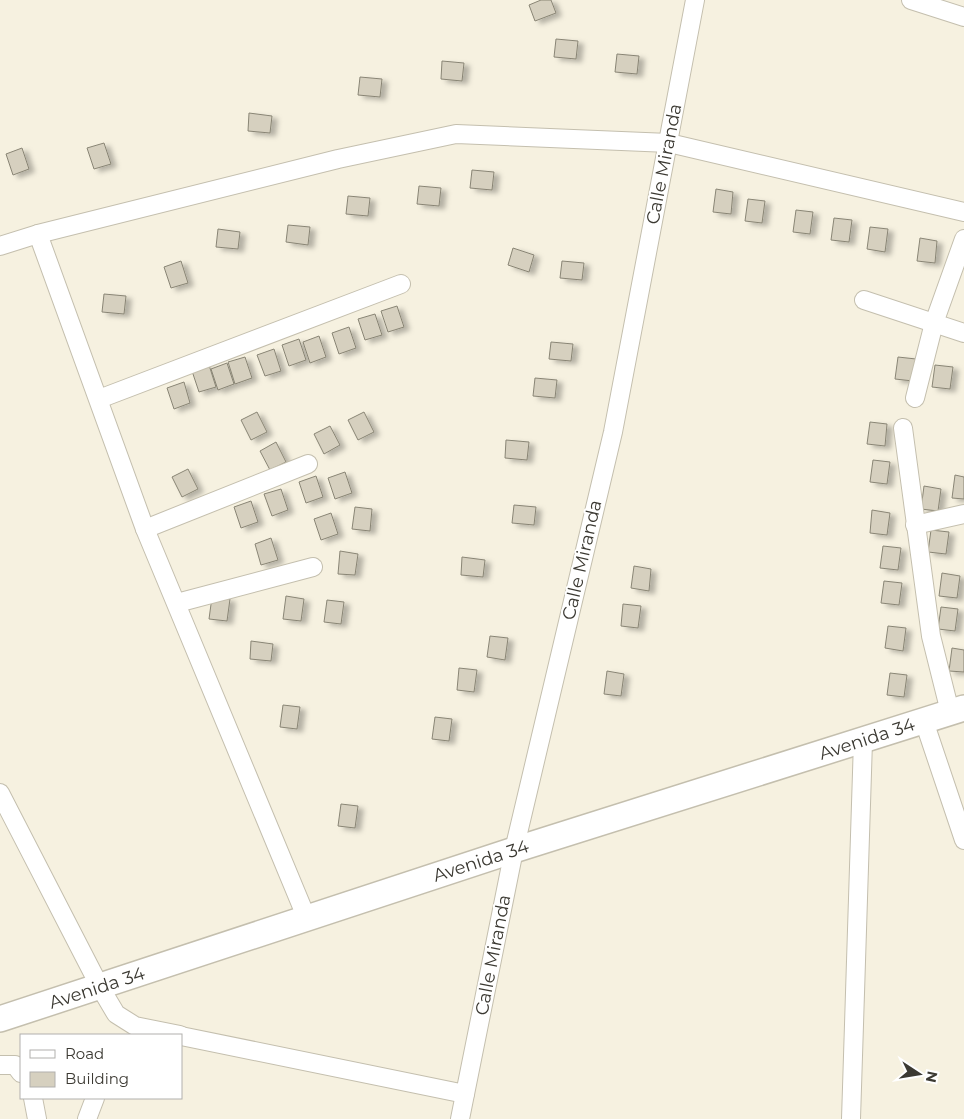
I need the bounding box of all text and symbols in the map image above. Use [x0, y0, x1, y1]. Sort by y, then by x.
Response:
street label: Calle Miranda [642, 102, 686, 226]
street label: Calle Miranda [557, 498, 607, 622]
street label: Avenida 34 [816, 713, 918, 765]
street label: Avenida 34 [430, 835, 532, 887]
street label: Calle Miranda [471, 893, 515, 1017]
street label: Avenida 34 [46, 962, 148, 1014]
legend [20, 1034, 182, 1099]
text: Road [65, 1044, 104, 1063]
north arrow [894, 1049, 944, 1099]
text: Building [65, 1069, 129, 1088]
text: N [922, 1069, 942, 1084]

